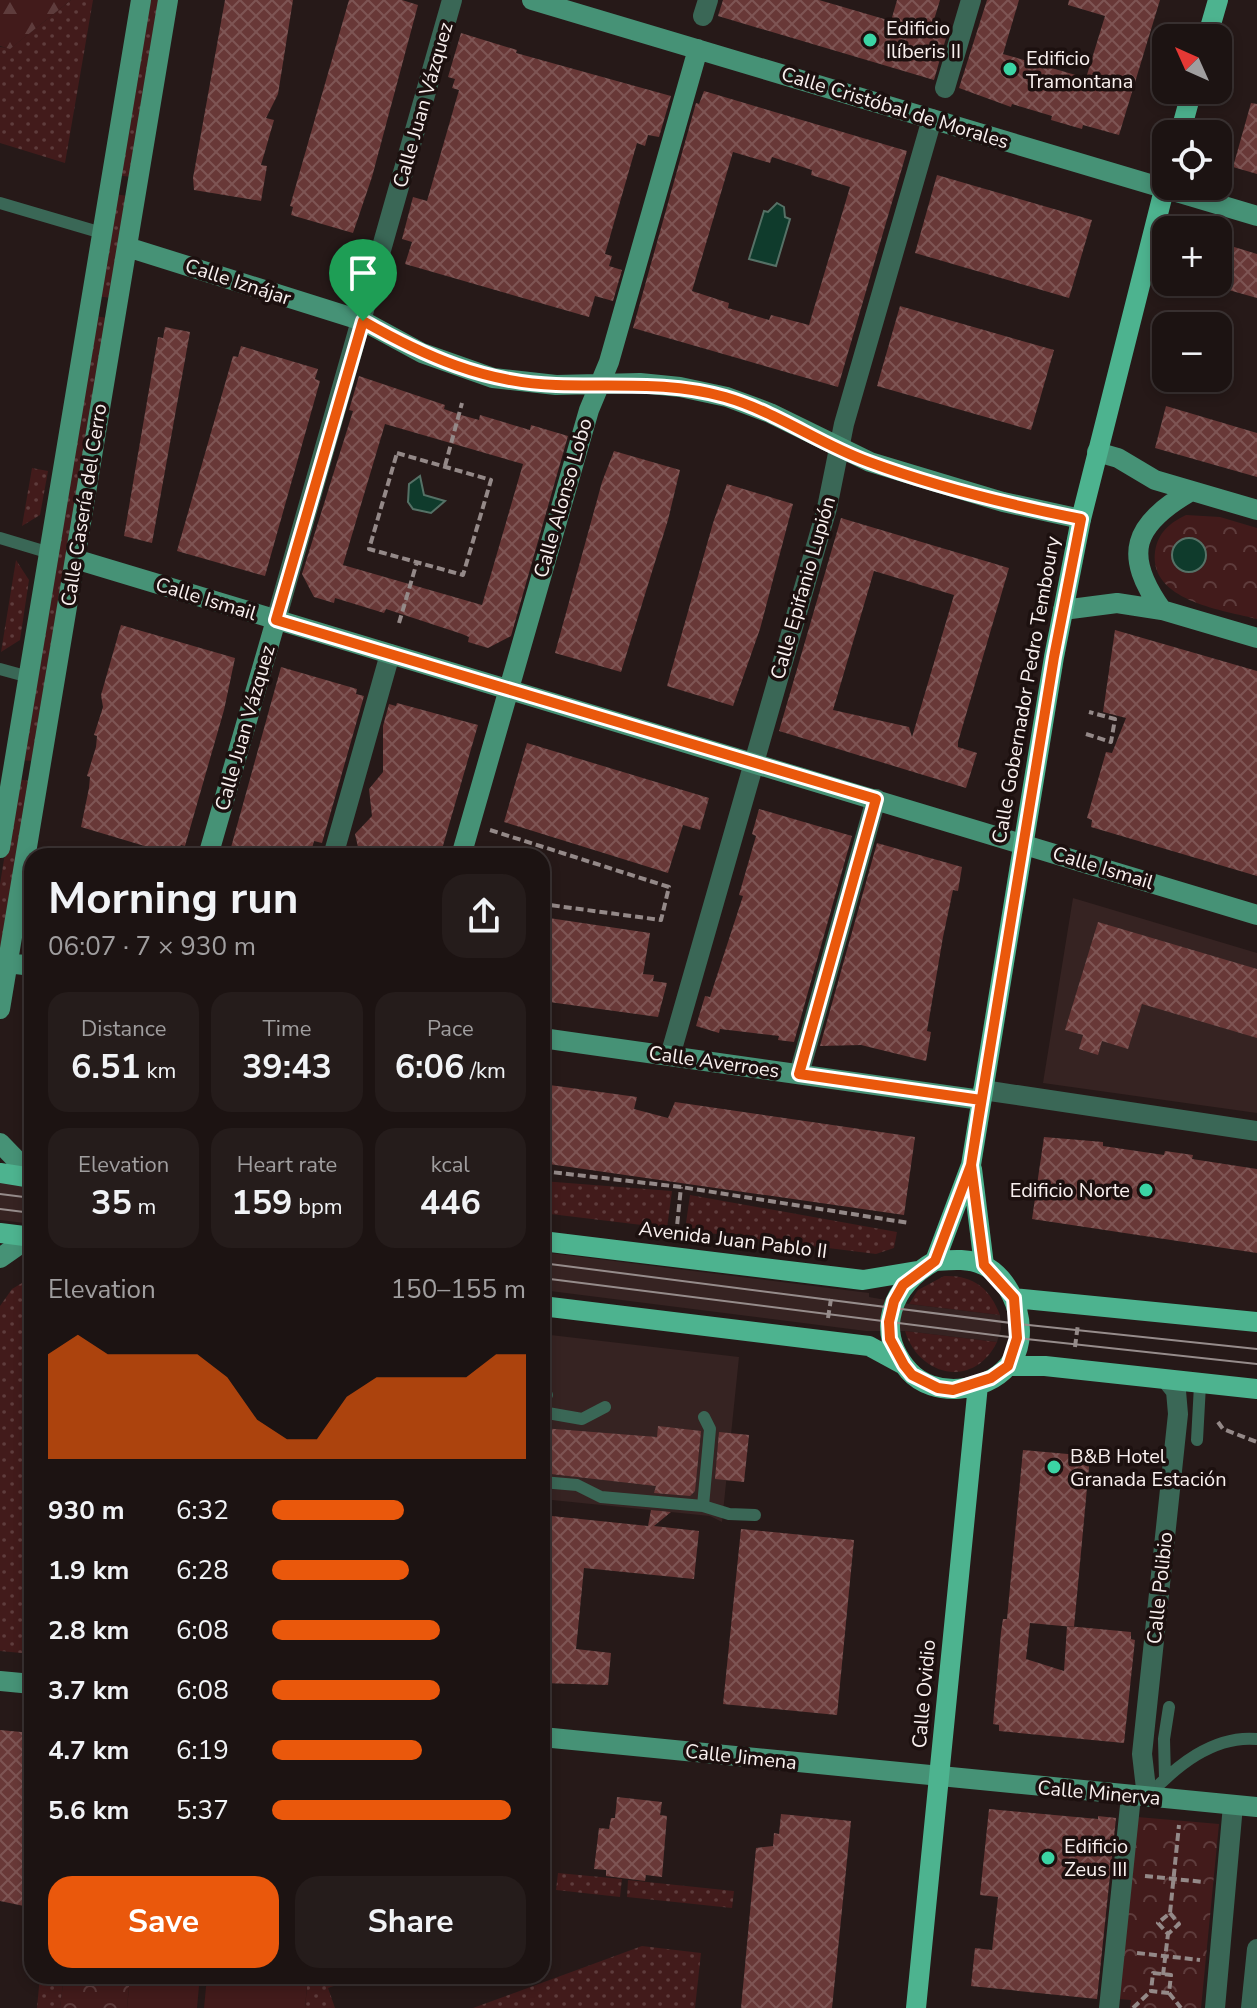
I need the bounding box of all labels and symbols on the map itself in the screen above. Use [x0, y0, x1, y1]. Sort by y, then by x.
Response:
place label: Edificio Ilíberis II [886, 15, 961, 65]
street label: Calle Juan Vázquez [386, 19, 460, 191]
north arrow [1152, 24, 1232, 104]
marker: Edificio Ilíberis II [861, 31, 879, 49]
place label: Edificio Tramontana [1026, 45, 1133, 95]
street label: Calle Cristóbal de Morales [778, 60, 1012, 156]
marker: Edificio Tramontana [1001, 60, 1019, 78]
pin [329, 239, 397, 321]
street label: Calle Iznájar [181, 252, 295, 312]
street label: Calle Casería del Cerro [55, 402, 113, 608]
street label: Calle Alonso Lobo [527, 415, 599, 581]
street label: Calle Epifanio Lupión [764, 493, 842, 683]
street label: Calle Gobernador Pedro Temboury [986, 534, 1066, 846]
street label: Calle Ismail [152, 571, 260, 627]
street label: Calle Juan Vázquez [208, 642, 282, 814]
street label: Calle Ismail [1049, 840, 1157, 896]
street label: Calle Averroes [647, 1039, 781, 1085]
place label: Edificio Norte [1010, 1177, 1130, 1204]
marker: Edificio Norte [1137, 1181, 1155, 1199]
street label: Avenida Juan Pablo II [637, 1215, 829, 1265]
place label: B&B Hotel Granada Estación [1070, 1443, 1227, 1493]
marker: B&B Hotel Granada Estación [1045, 1458, 1063, 1476]
street label: Calle Polibio [1141, 1531, 1179, 1645]
street label: Calle Ovidio [906, 1639, 942, 1749]
street label: Calle Jimena [684, 1738, 798, 1776]
street label: Calle Minerva [1036, 1774, 1162, 1812]
place label: Edificio Zeus III [1064, 1833, 1128, 1883]
marker: Edificio Zeus III [1039, 1849, 1057, 1867]

